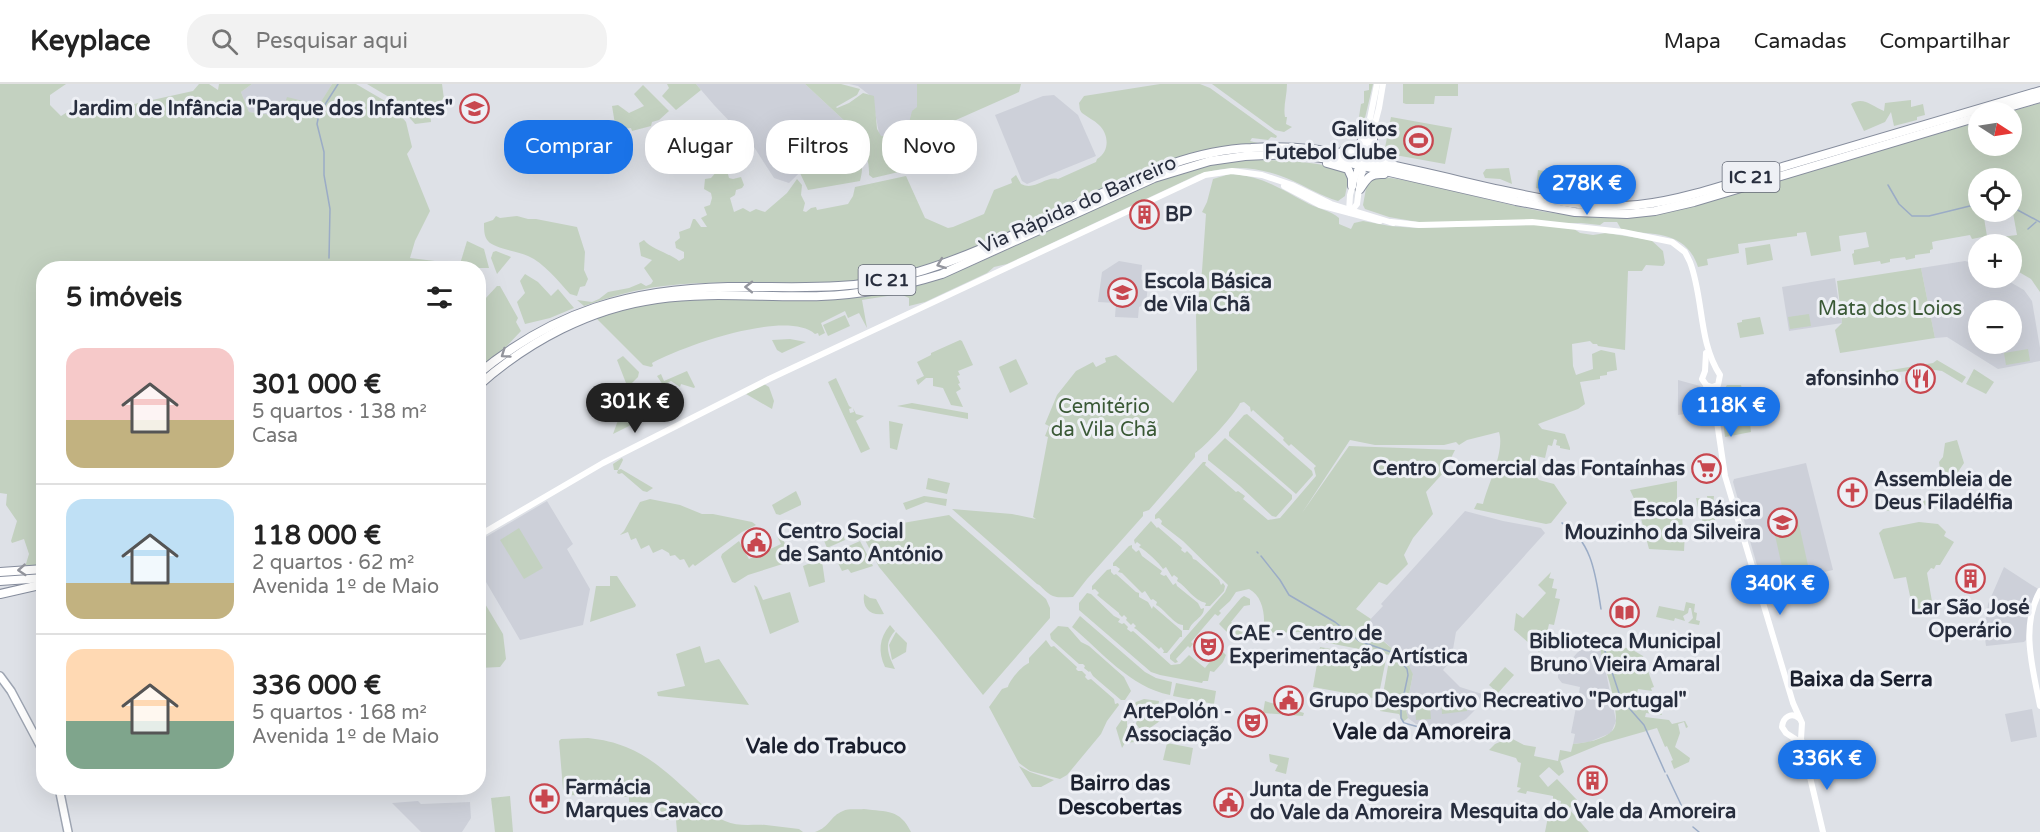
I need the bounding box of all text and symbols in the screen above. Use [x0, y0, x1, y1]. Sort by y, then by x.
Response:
search box [187, 14, 607, 68]
text: Keyplace [30, 24, 151, 58]
icon: search [208, 25, 241, 58]
text: Pesquisar aqui [256, 28, 408, 54]
text: Mapa [1664, 29, 1721, 54]
text: Camadas [1754, 29, 1846, 54]
text: Compartilhar [1879, 29, 2010, 54]
school or university icon: Jardim de Infância "Parque dos Infantes" [458, 93, 490, 125]
place label: Jardim de Infância "Parque dos Infantes" [68, 97, 453, 121]
north arrow [1968, 102, 2022, 156]
map controls [1968, 102, 2022, 354]
place label: Galitos Futebol Clube [1265, 118, 1397, 165]
chip: Comprar [504, 120, 633, 174]
chip: Alugar [645, 120, 754, 174]
chip: Filtros [766, 120, 870, 174]
chip: Novo [882, 120, 977, 174]
sports icon: Galitos Futebol Clube [1402, 125, 1434, 157]
street label: Via Rápida do Barreiro [976, 151, 1180, 259]
road number: IC 21 [1722, 162, 1780, 192]
pin: 278K € [1538, 165, 1636, 216]
button: locate [1968, 168, 2022, 222]
text: 278K € [1552, 172, 1622, 196]
building icon: BP [1128, 199, 1160, 231]
place label: BP [1165, 203, 1193, 227]
button: + [1968, 234, 2022, 288]
one-way arrow [936, 257, 947, 269]
road number: IC 21 [858, 265, 916, 295]
place label: Escola Básica de Vila Chã [1144, 270, 1272, 317]
school or university icon: Escola Básica de Vila Chã [1107, 277, 1139, 309]
icon: filters [423, 281, 456, 314]
one-way arrow [745, 281, 754, 293]
text: 5 imóveis [66, 282, 182, 313]
park label: Mata dos Loios [1818, 297, 1962, 321]
button: − [1968, 300, 2022, 354]
one-way arrow [501, 347, 512, 358]
restaurant icon: afonsinho [1904, 363, 1936, 395]
place label: afonsinho [1806, 367, 1899, 391]
text: 301 000 € [252, 369, 381, 400]
icon: home [114, 372, 186, 444]
pin: 301K € [586, 383, 684, 434]
pin: 118K € [1682, 387, 1780, 438]
text: 301K € [600, 390, 670, 414]
text: 118K € [1696, 394, 1766, 418]
park label: Cemitério da Vila Chã [1051, 395, 1157, 442]
text: 5 quartos · 138 m² [252, 400, 427, 424]
text: Casa [252, 424, 298, 448]
supermarket icon: Centro Comercial das Fontaínhas [1690, 453, 1722, 485]
place label: Centro Comercial das Fontaínhas [1373, 457, 1685, 481]
place label: Assembleia de Deus Filadélfia [1874, 468, 2013, 515]
church icon: Assembleia de Deus Filadélfia [1837, 476, 1869, 508]
place label: Escola Básica Mouzinho da Silveira [1564, 498, 1761, 545]
school or university icon: Escola Básica Mouzinho da Silveira [1766, 506, 1798, 538]
text: 118 000 € [252, 520, 381, 551]
place label: Centro Social de Santo António [778, 520, 943, 567]
icon: home [114, 523, 186, 595]
public building icon: Centro Social de Santo António [741, 527, 773, 559]
text: 2 quartos · 62 m² [252, 551, 414, 575]
building icon: Lar São José Operário [1954, 562, 1986, 594]
one-way arrow [17, 564, 26, 577]
pin: 340K € [1731, 565, 1829, 616]
text: 340K € [1745, 572, 1815, 596]
text: Avenida 1º de Maio [252, 575, 439, 599]
library icon: Biblioteca Municipal Bruno Vieira Amaral [1609, 596, 1641, 628]
place label: Lar São José Operário [1911, 596, 2029, 643]
place label: CAE - Centro de Experimentação Artística [1229, 622, 1468, 669]
theatre icon: CAE - Centro de Experimentação Artística [1192, 630, 1224, 662]
place label: Biblioteca Municipal Bruno Vieira Amaral [1529, 630, 1721, 677]
district label: Baixa da Serra [1789, 667, 1933, 692]
text: 336 000 € [252, 670, 381, 701]
icon: home [114, 673, 186, 745]
public building icon: Grupo Desportivo Recreativo "Portugal" [1272, 685, 1304, 717]
place label: Grupo Desportivo Recreativo "Portugal" [1309, 689, 1687, 713]
place label: ArtePolón - Associação [1123, 700, 1232, 747]
text: 5 quartos · 168 m² [252, 701, 427, 725]
theatre icon: ArtePolón - Associação [1237, 707, 1269, 739]
district label: Vale da Amoreira [1333, 719, 1511, 745]
text: Avenida 1º de Maio [252, 725, 439, 749]
district label: Vale do Trabuco [746, 734, 907, 759]
pin: 336K € [1778, 740, 1876, 791]
text: 336K € [1792, 747, 1862, 771]
building icon: Mesquita do Vale da Amoreira [1577, 765, 1609, 797]
district label: Bairro das Descobertas [1058, 771, 1182, 820]
place label: Farmácia Marques Cavaco [565, 776, 723, 823]
place label: Junta de Freguesia do Vale da Amoreira [1249, 778, 1442, 825]
pharmacy icon: Farmácia Marques Cavaco [528, 783, 560, 815]
public building icon: Junta de Freguesia do Vale da Amoreira [1213, 786, 1245, 818]
place label: Mesquita do Vale da Amoreira [1450, 800, 1736, 824]

